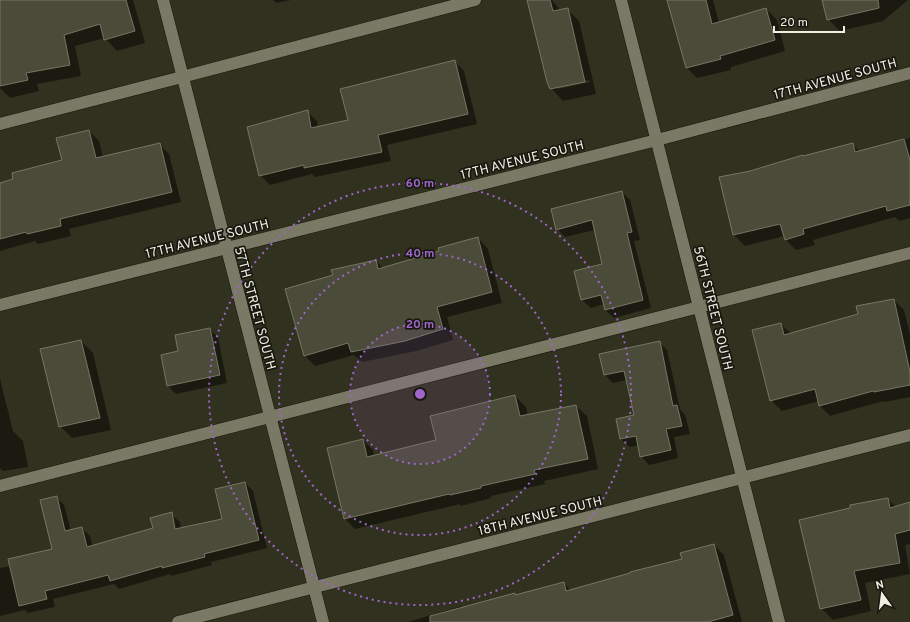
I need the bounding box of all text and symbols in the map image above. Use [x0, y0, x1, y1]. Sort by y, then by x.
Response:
scale bar [774, 8, 844, 34]
text: 20 m [780, 15, 808, 31]
street label: 17TH AVENUE SOUTH [772, 56, 899, 104]
street label: 17TH AVENUE SOUTH [459, 138, 586, 184]
text: 60 m [406, 176, 434, 192]
street label: 17TH AVENUE SOUTH [144, 217, 271, 263]
street label: 57TH STREET SOUTH [230, 245, 278, 372]
street label: 56TH STREET SOUTH [689, 245, 735, 372]
text: 40 m [405, 246, 435, 262]
text: 20 m [406, 317, 434, 333]
centre of rings [413, 387, 427, 401]
street label: 18TH AVENUE SOUTH [477, 494, 604, 540]
north arrow [862, 574, 902, 614]
text: N [874, 578, 885, 593]

